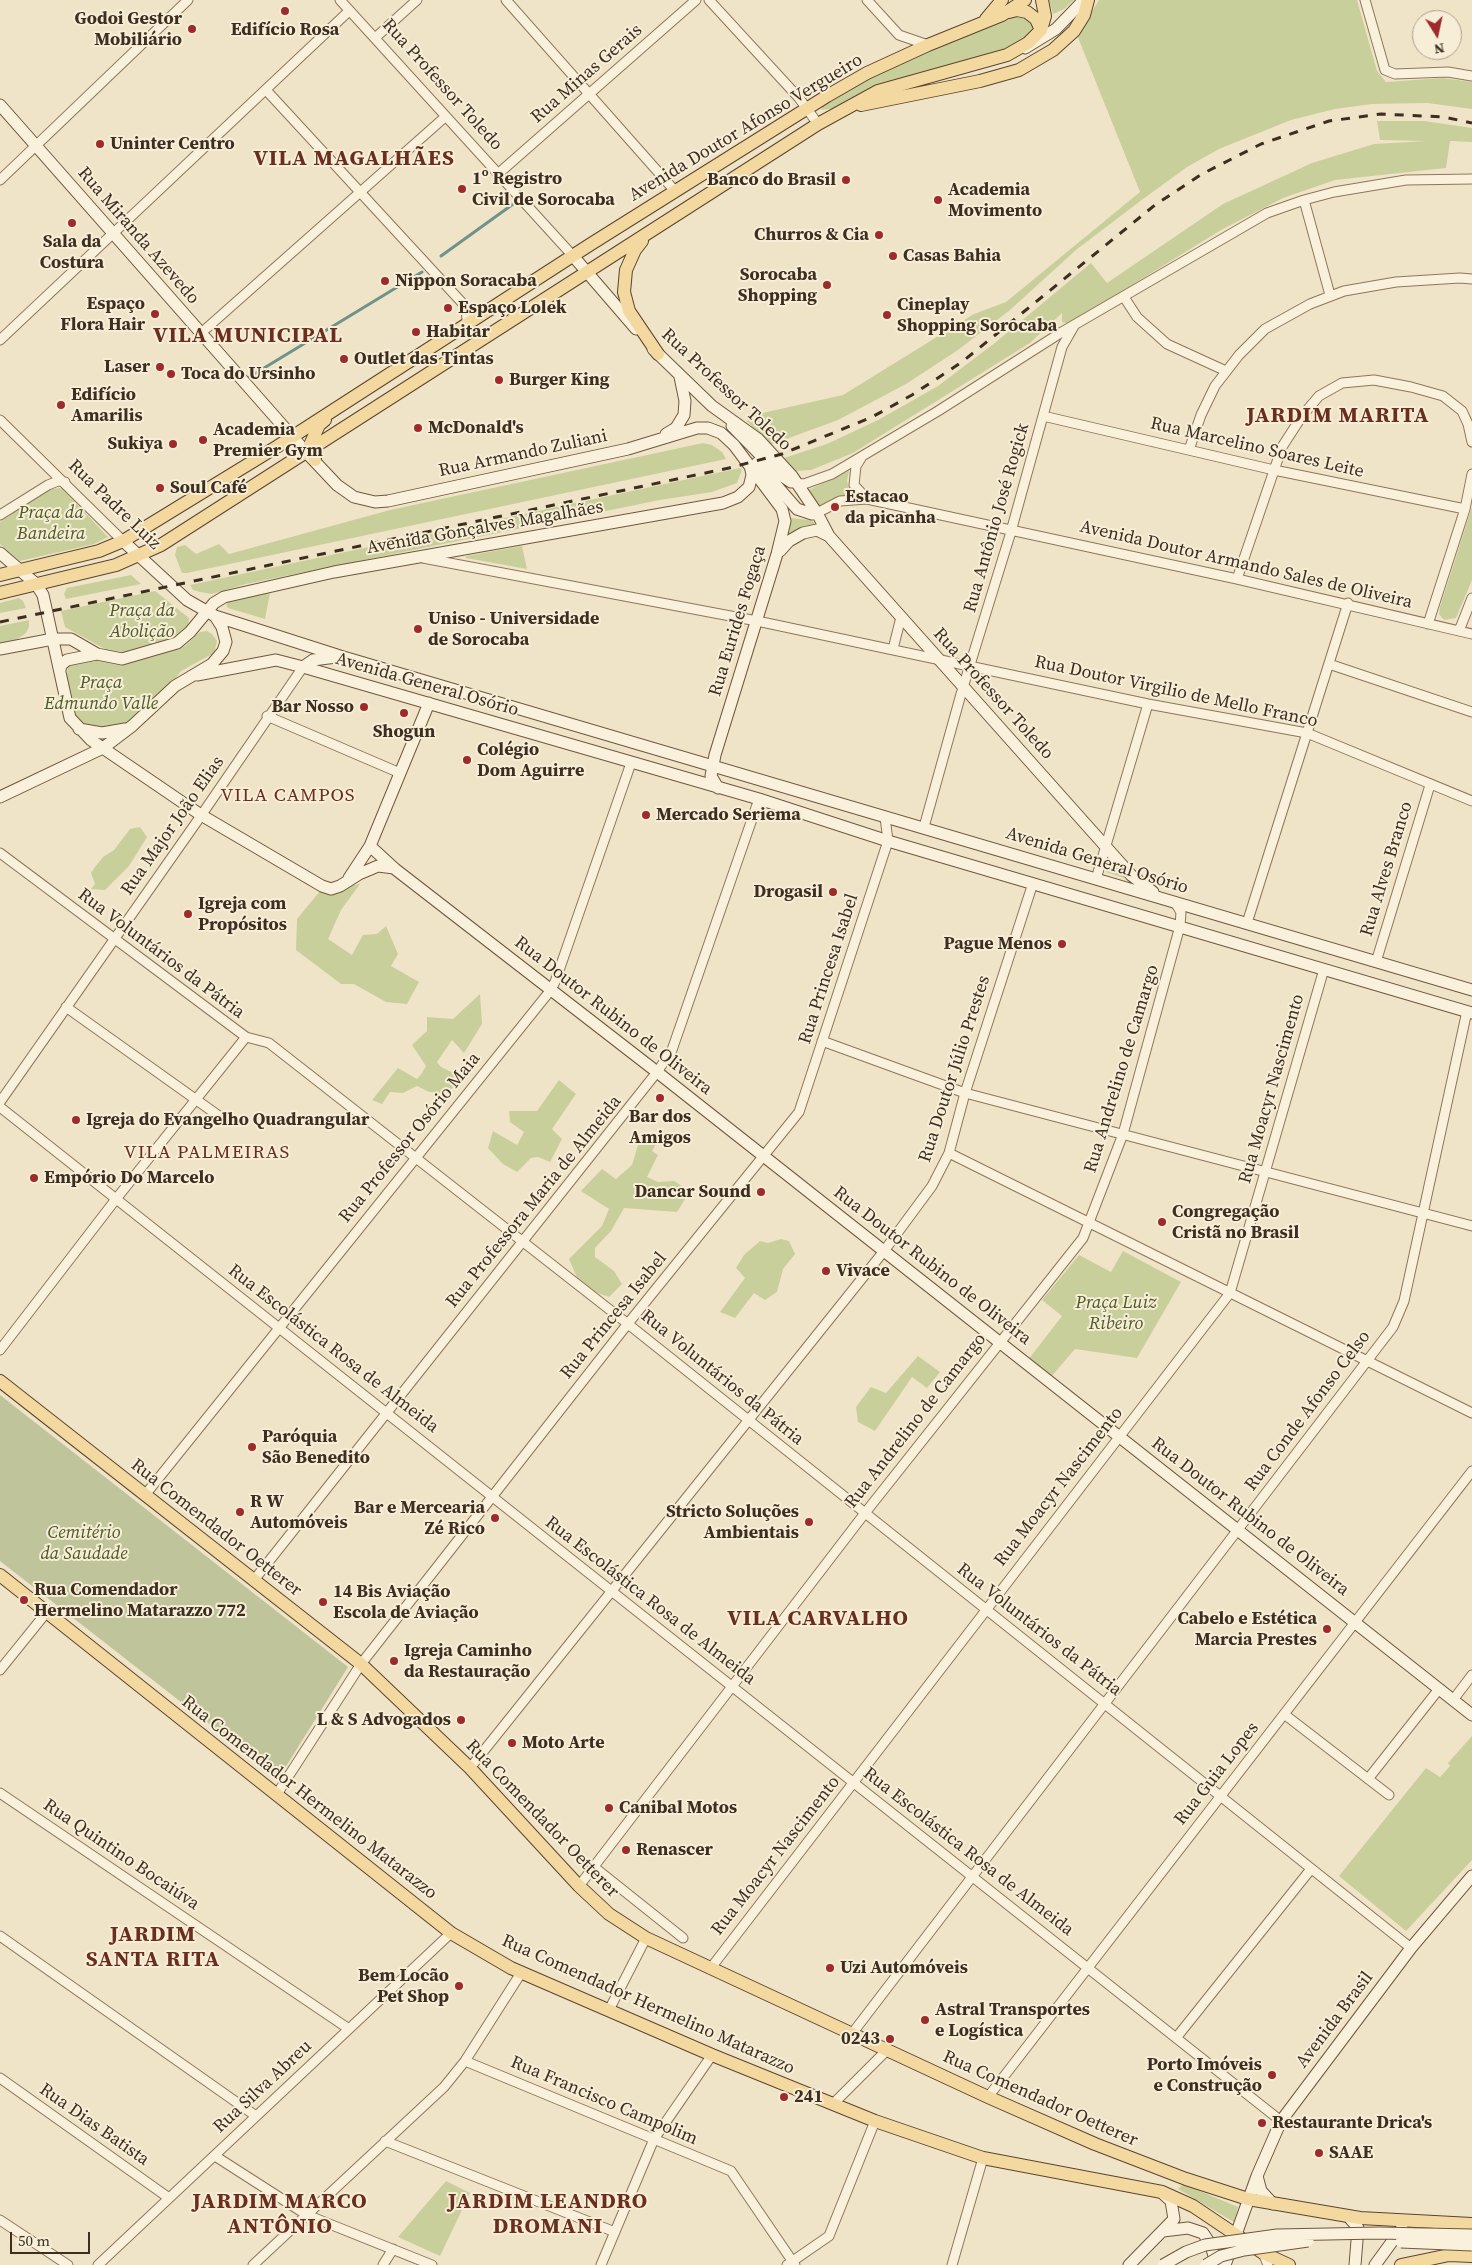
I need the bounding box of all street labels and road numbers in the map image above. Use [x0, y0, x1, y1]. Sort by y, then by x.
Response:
street label: Rua Professor Toledo [377, 15, 507, 155]
street label: Rua Minas Gerais [527, 20, 647, 128]
street label: Avenida Doutor Afonso Vergueiro [625, 50, 867, 206]
street label: Rua Miranda Azevedo [72, 163, 204, 309]
street label: Rua Professor Toledo [657, 324, 795, 456]
street label: Rua Marcelino Soares Leite [1148, 413, 1366, 483]
street label: Rua Antônio José Rogick [960, 421, 1034, 615]
street label: Rua Armando Zuliani [437, 426, 609, 482]
street label: Rua Padre Luiz [63, 455, 165, 555]
street label: Avenida Gonçalves Magalhães [365, 497, 605, 559]
street label: Avenida Doutor Armando Sales de Oliveira [1078, 516, 1414, 614]
street label: Rua Eurides Fogaça [705, 543, 771, 699]
street label: Rua Professor Toledo [928, 624, 1058, 764]
street label: Avenida General Osório [333, 649, 521, 721]
street label: Rua Doutor Virgilio de Mello Franco [1032, 651, 1320, 733]
street label: Rua Major João Elias [117, 752, 229, 900]
street label: Rua Alves Branco [1356, 799, 1418, 939]
street label: Avenida General Osório [1003, 823, 1191, 899]
street label: Rua Voluntários da Pátria [73, 884, 249, 1024]
street label: Rua Princesa Isabel [794, 891, 864, 1047]
street label: Rua Doutor Rubino de Oliveira [510, 932, 716, 1100]
street label: Rua Andrelino de Camargo [1080, 962, 1164, 1176]
street label: Rua Doutor Júlio Prestes [915, 973, 995, 1165]
street label: Rua Moacyr Nascimento [1235, 992, 1309, 1186]
street label: Rua Professor Osório Maia [335, 1049, 485, 1227]
street label: Rua Professora Maria de Almeida [442, 1092, 626, 1312]
street label: Rua Doutor Rubino de Oliveira [829, 1182, 1035, 1350]
street label: Rua Princesa Isabel [556, 1248, 672, 1384]
street label: Rua Escolástica Rosa de Almeida [223, 1260, 443, 1438]
street label: Rua Voluntários da Pátria [636, 1306, 808, 1450]
street label: Rua Conde Afonso Celso [1241, 1327, 1375, 1495]
street label: Rua Andrelino de Camargo [841, 1329, 991, 1513]
street label: Rua Moacyr Nascimento [990, 1403, 1128, 1571]
street label: Rua Doutor Rubino de Oliveira [1147, 1433, 1353, 1601]
street label: Rua Comendador Oetterer [126, 1454, 306, 1602]
street label: Rua Escolástica Rosa de Almeida [540, 1512, 760, 1690]
street label: Rua Voluntários da Pátria [952, 1559, 1126, 1701]
street label: Rua Comendador Hermelino Matarazzo [177, 1691, 441, 1905]
street label: Rua Guia Lopes [1170, 1718, 1264, 1830]
street label: Rua Comendador Oetterer [461, 1736, 623, 1902]
street label: Rua Escolástica Rosa de Almeida [858, 1763, 1078, 1941]
street label: Rua Moacyr Nascimento [707, 1772, 845, 1940]
street label: Rua Quintino Bocaiúva [39, 1795, 203, 1915]
street label: Rua Comendador Hermelino Matarazzo [498, 1930, 798, 2080]
street label: Avenida Brasil [1292, 1968, 1378, 2072]
street label: Rua Silva Abreu [209, 2036, 317, 2138]
street label: Rua Comendador Oetterer [939, 2046, 1141, 2152]
street label: Rua Francisco Campolim [507, 2052, 701, 2150]
street label: Rua Dias Batista [35, 2079, 153, 2171]

